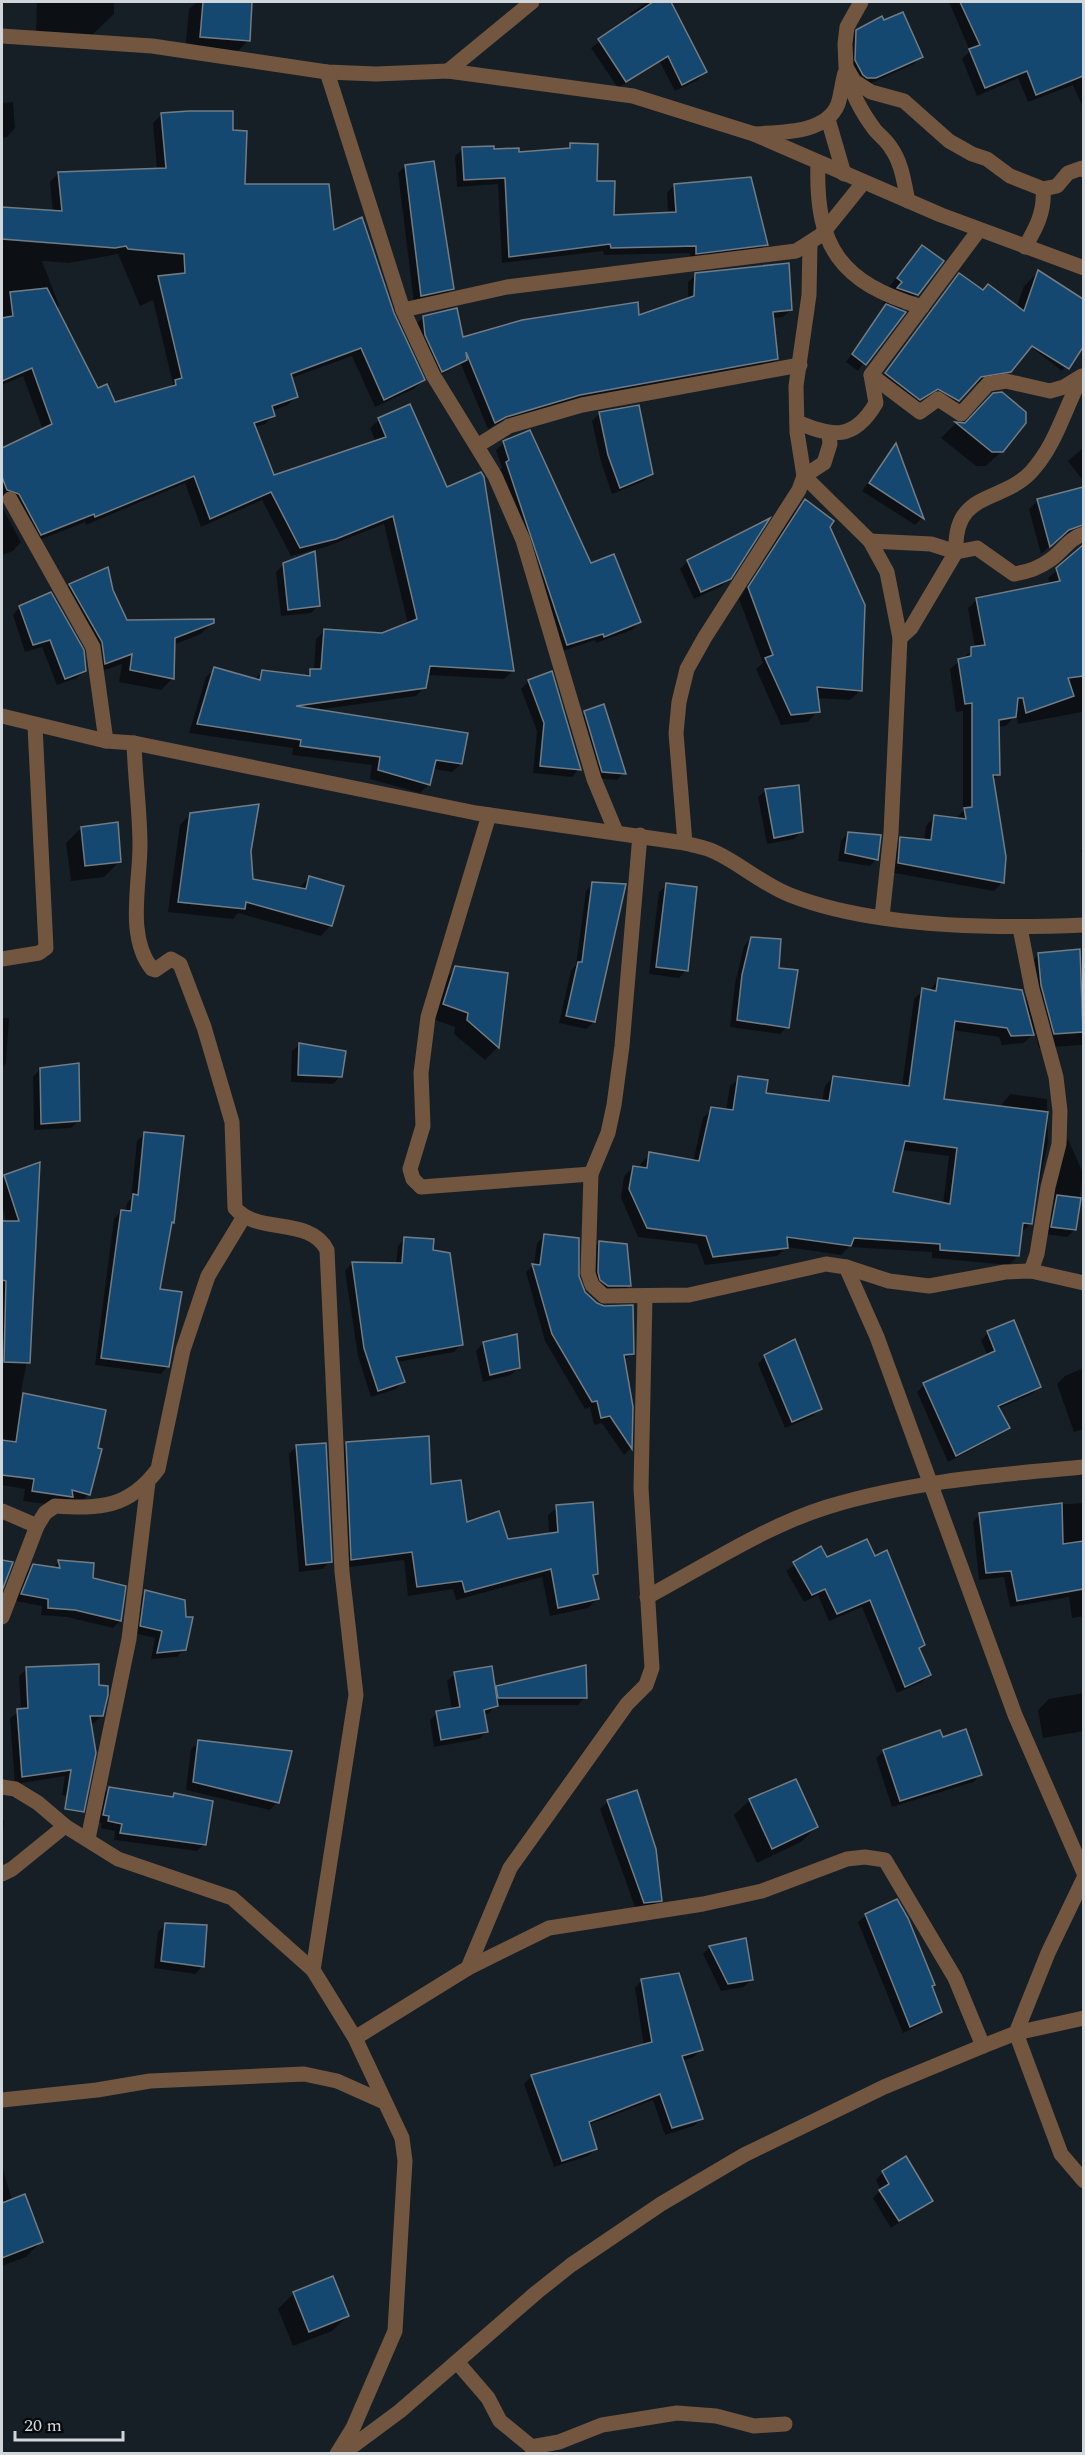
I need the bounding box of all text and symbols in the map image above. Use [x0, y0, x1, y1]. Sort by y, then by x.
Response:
scale bar [15, 2404, 123, 2442]
text: 20 m [24, 2412, 62, 2439]

